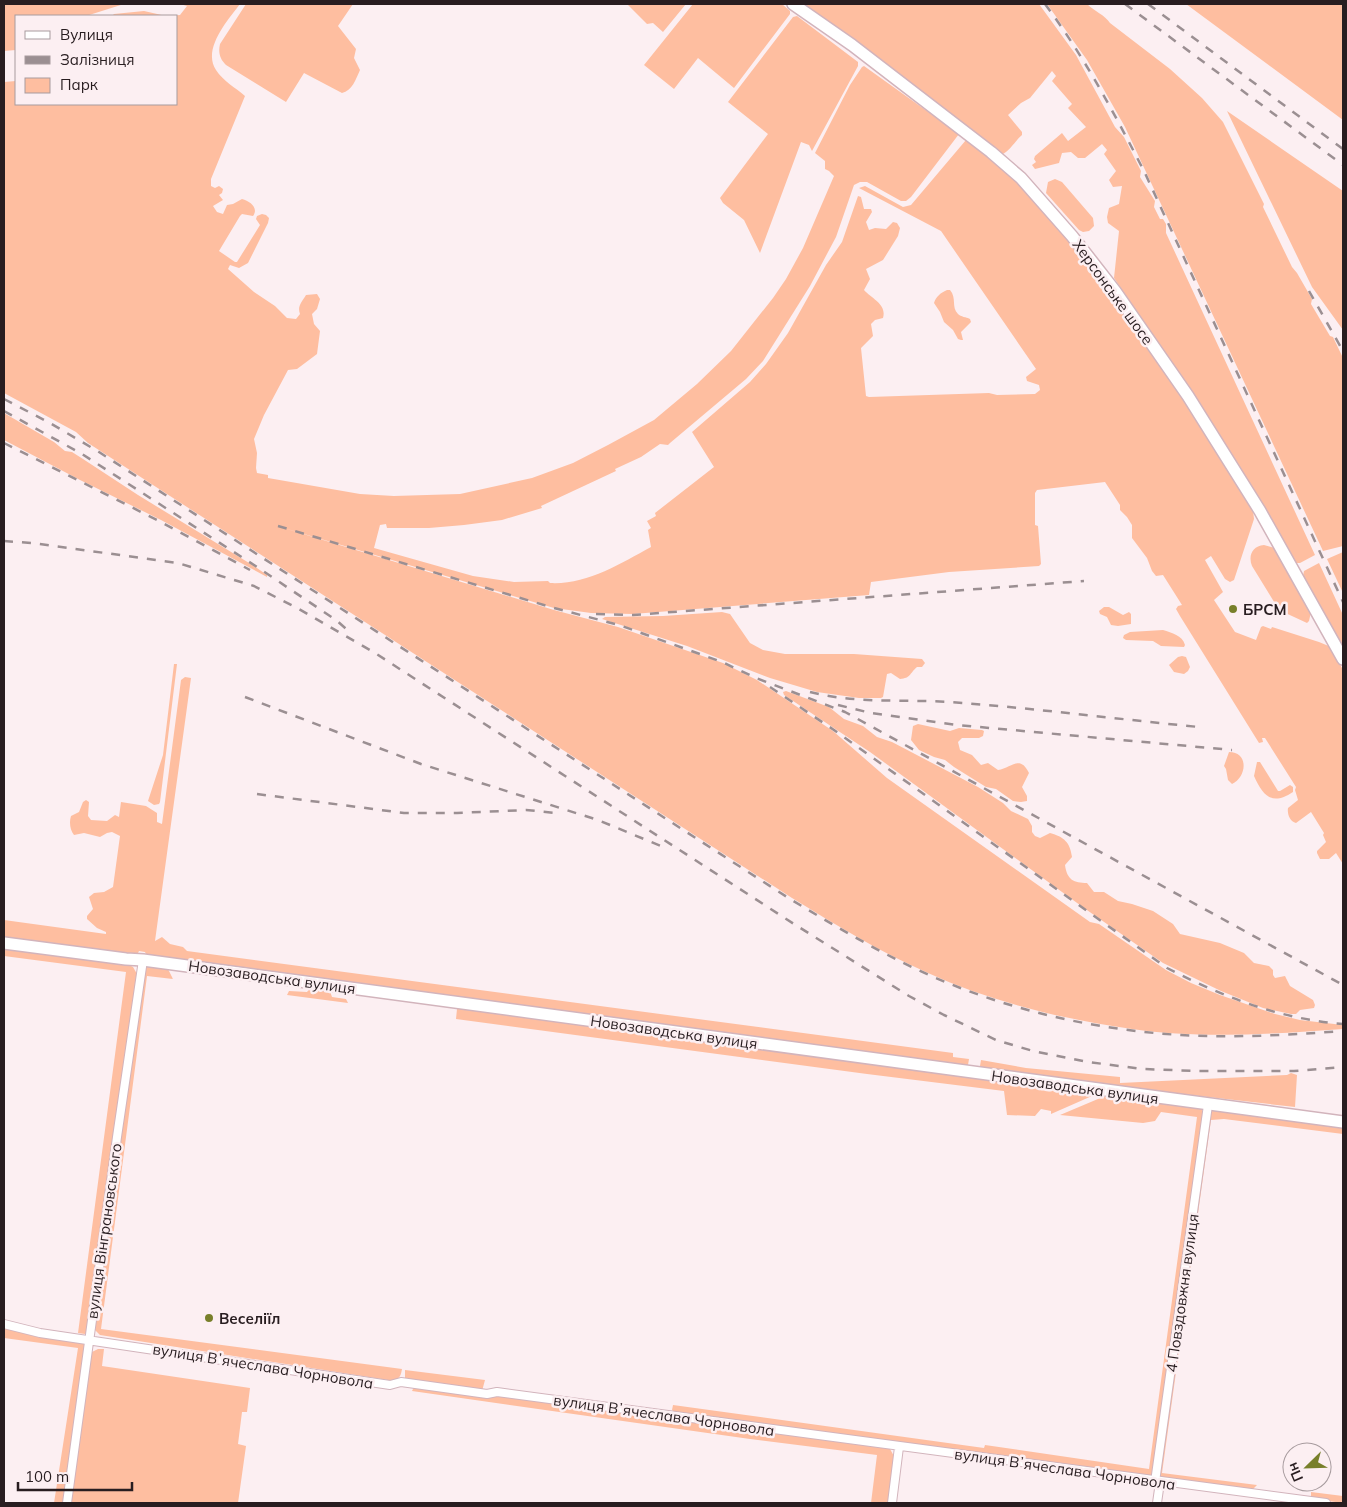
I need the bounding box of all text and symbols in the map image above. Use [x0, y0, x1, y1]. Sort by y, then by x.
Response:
legend [15, 15, 178, 105]
text: Вулиця [60, 25, 113, 44]
text: Залізниця [60, 50, 134, 69]
text: Парк [60, 75, 99, 94]
street label: Херсонське шосе [1068, 236, 1158, 348]
place label: БРСМ [1243, 600, 1287, 619]
marker: БРСМ [1227, 603, 1239, 615]
street label: Новозаводська вулиця [187, 956, 357, 998]
street label: Новозаводська вулиця [589, 1011, 759, 1053]
street label: Новозаводська вулиця [990, 1066, 1160, 1108]
street label: вулиця Вінграновського [82, 1142, 126, 1320]
street label: 4 Повздовжня вулиця [1161, 1213, 1203, 1373]
place label: Веселіїл [219, 1309, 281, 1328]
marker: Веселіїл [203, 1312, 215, 1324]
street label: вулиця Вʼячеслава Чорновола [151, 1339, 375, 1393]
street label: вулиця Вʼячеслава Чорновола [552, 1390, 776, 1440]
north arrow [1282, 1442, 1332, 1492]
street label: вулиця Вʼячеслава Чорновола [953, 1444, 1177, 1494]
scale bar [18, 1460, 131, 1492]
text: Пн [1283, 1460, 1307, 1485]
text: 100 m [25, 1467, 69, 1486]

